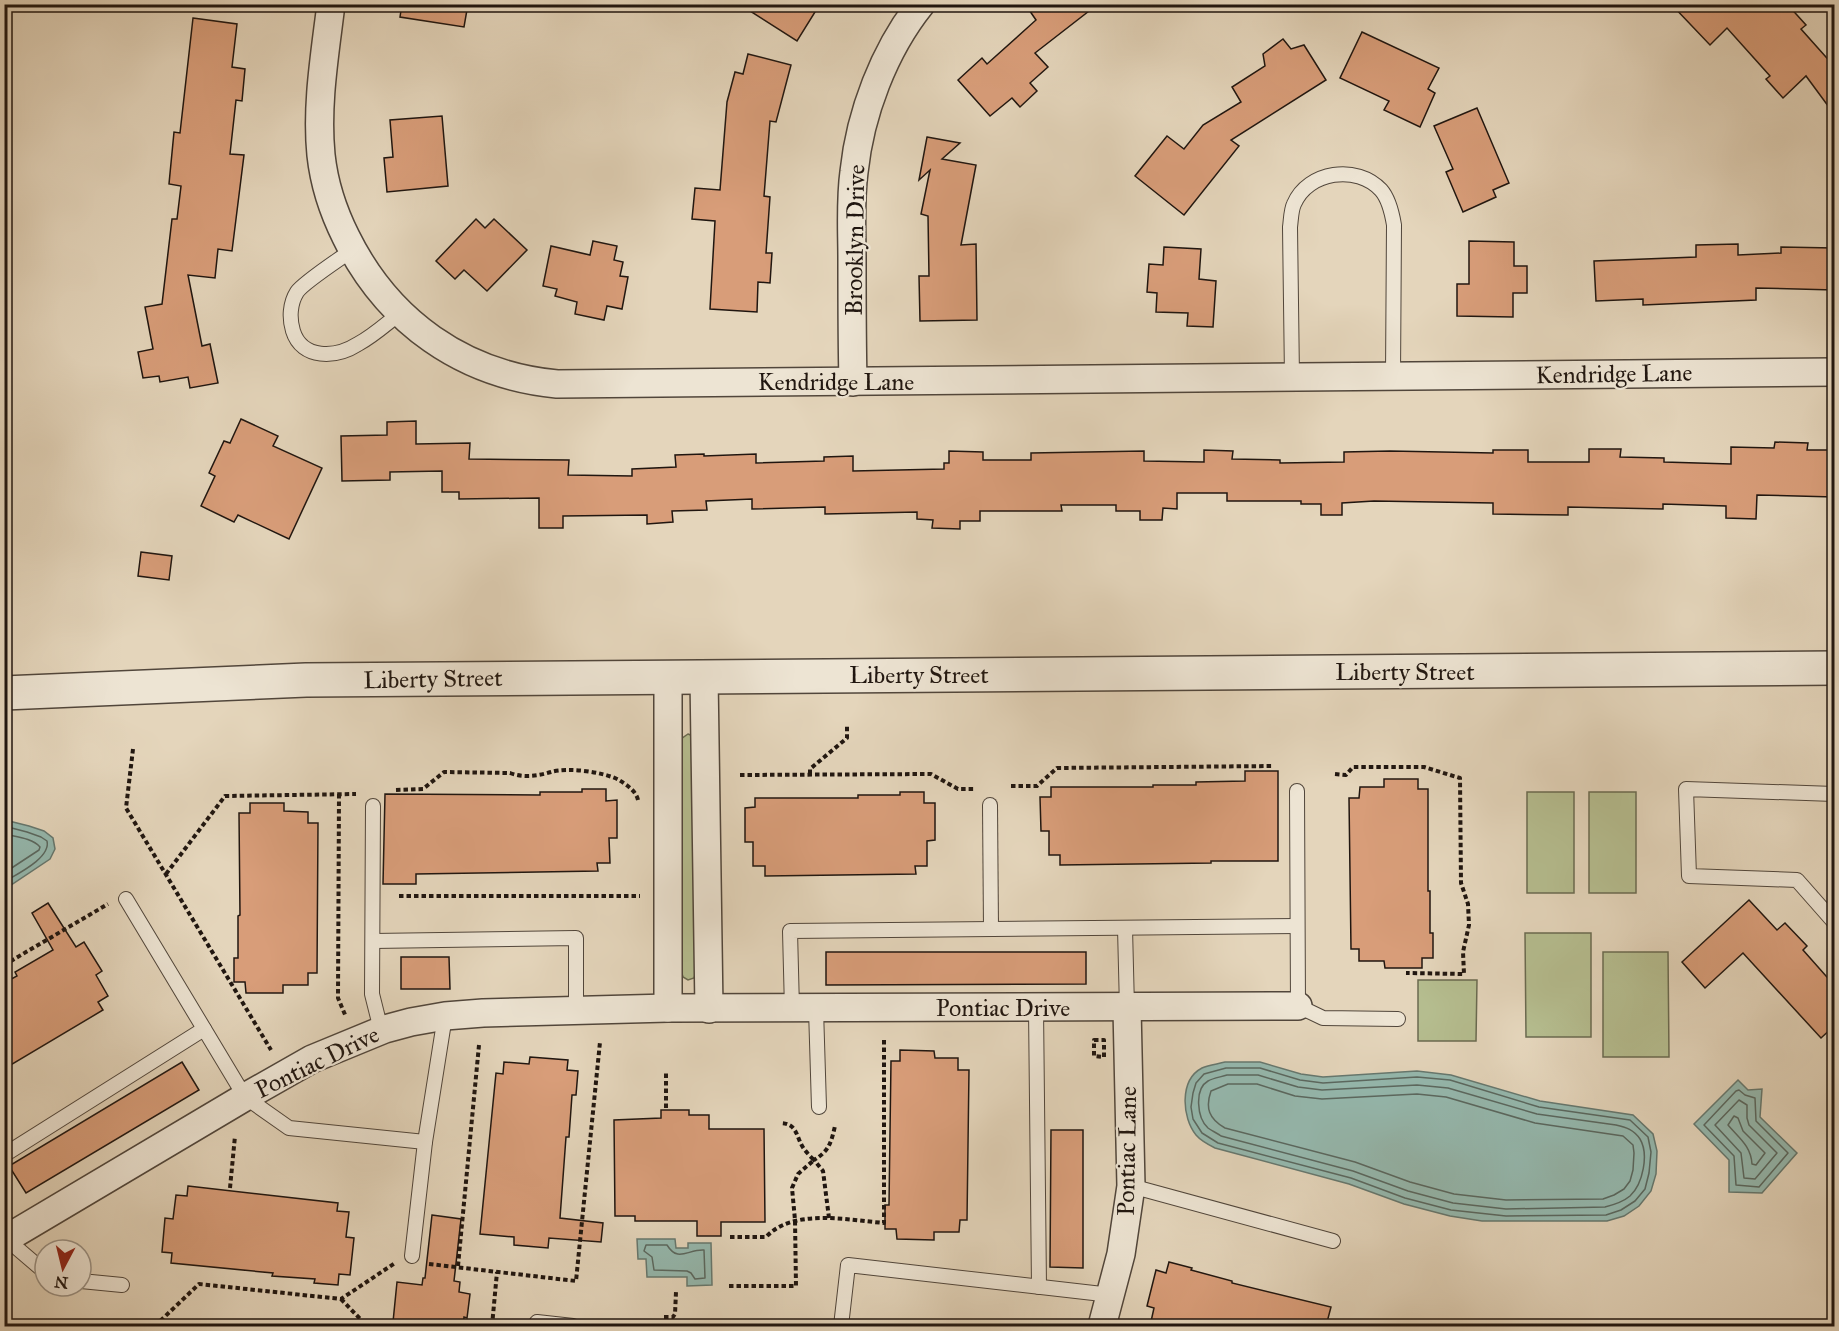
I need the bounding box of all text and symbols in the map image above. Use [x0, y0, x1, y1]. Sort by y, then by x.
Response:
street label: Brooklyn Drive [839, 164, 871, 316]
street label: Kendridge Lane [1535, 358, 1693, 390]
street label: Kendridge Lane [758, 367, 914, 397]
street label: Liberty Street [1335, 657, 1475, 687]
street label: Liberty Street [849, 660, 989, 690]
street label: Liberty Street [363, 663, 503, 695]
street label: Pontiac Drive [936, 993, 1070, 1023]
street label: Pontiac Drive [250, 1019, 384, 1105]
street label: Pontiac Lane [1111, 1086, 1143, 1216]
north arrow [33, 1238, 93, 1298]
text: N [53, 1272, 69, 1293]

